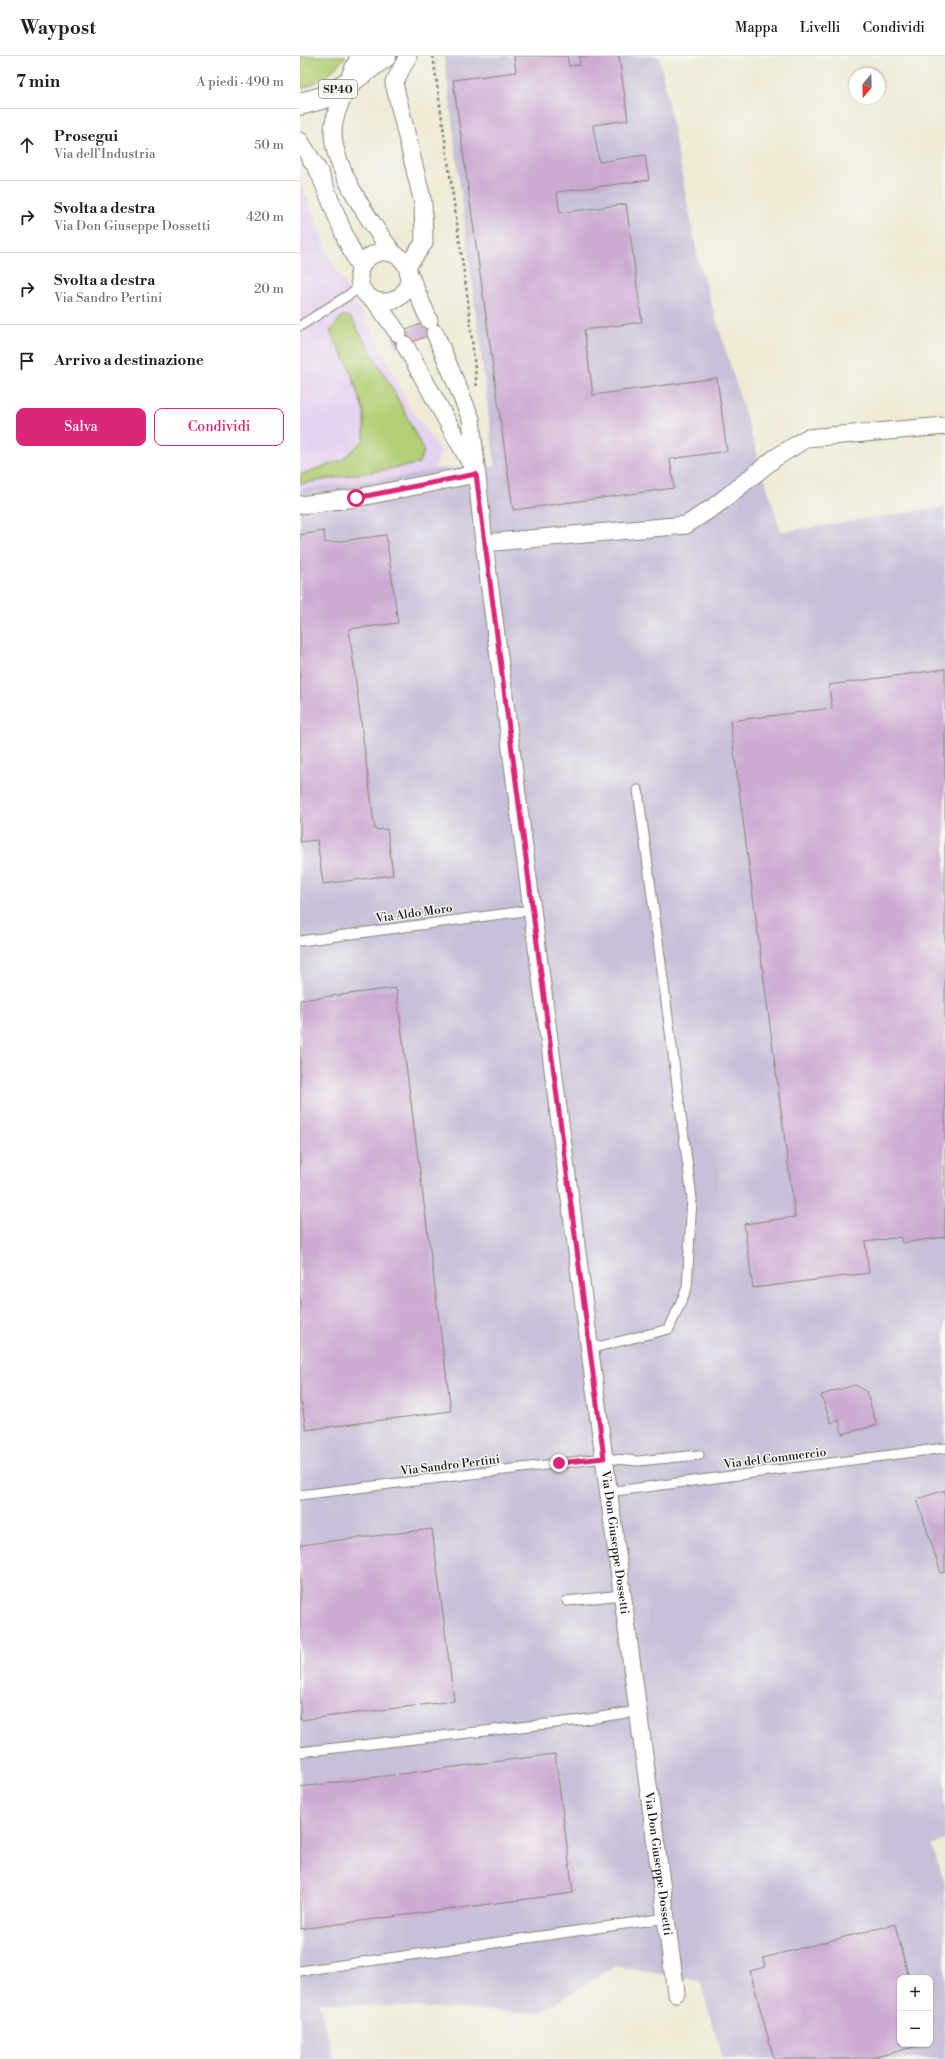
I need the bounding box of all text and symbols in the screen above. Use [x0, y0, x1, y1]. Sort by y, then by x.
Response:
text: Waypost [20, 16, 96, 40]
text: Mappa [735, 19, 778, 37]
text: Livelli [800, 19, 840, 37]
text: Condividi [862, 19, 925, 37]
north arrow [849, 68, 885, 104]
text: 7 min [16, 71, 60, 93]
text: A piedi · 490 m [197, 74, 284, 90]
road number: SP40 [319, 80, 357, 98]
text: Prosegui [54, 127, 118, 146]
icon: ahead [16, 134, 38, 156]
text: 50 m [254, 137, 284, 153]
text: Via dell’Industria [54, 146, 156, 162]
text: Svolta a destra [54, 199, 155, 218]
icon: right [16, 206, 38, 228]
text: 420 m [246, 209, 284, 225]
text: Via Don Giuseppe Dossetti [54, 218, 211, 234]
text: Svolta a destra [54, 271, 155, 290]
icon: right [16, 278, 38, 300]
text: 20 m [254, 281, 284, 297]
text: Via Sandro Pertini [54, 290, 162, 306]
icon: arrive [16, 350, 38, 372]
text: Arrivo a destinazione [54, 351, 204, 370]
button: Salva [16, 408, 146, 446]
button: Condividi [154, 408, 284, 446]
route start [347, 489, 365, 507]
street label: Via Aldo Moro [374, 901, 454, 926]
street label: Via del Commercio [722, 1445, 827, 1472]
street label: Via Sandro Pertini [399, 1452, 501, 1479]
route end [550, 1454, 568, 1472]
street label: Via Don Giuseppe Dossetti [598, 1469, 632, 1615]
street label: Via Don Giuseppe Dossetti [641, 1790, 675, 1936]
map controls [897, 1975, 933, 2047]
button: + [897, 1975, 933, 2011]
button: − [897, 2011, 933, 2047]

